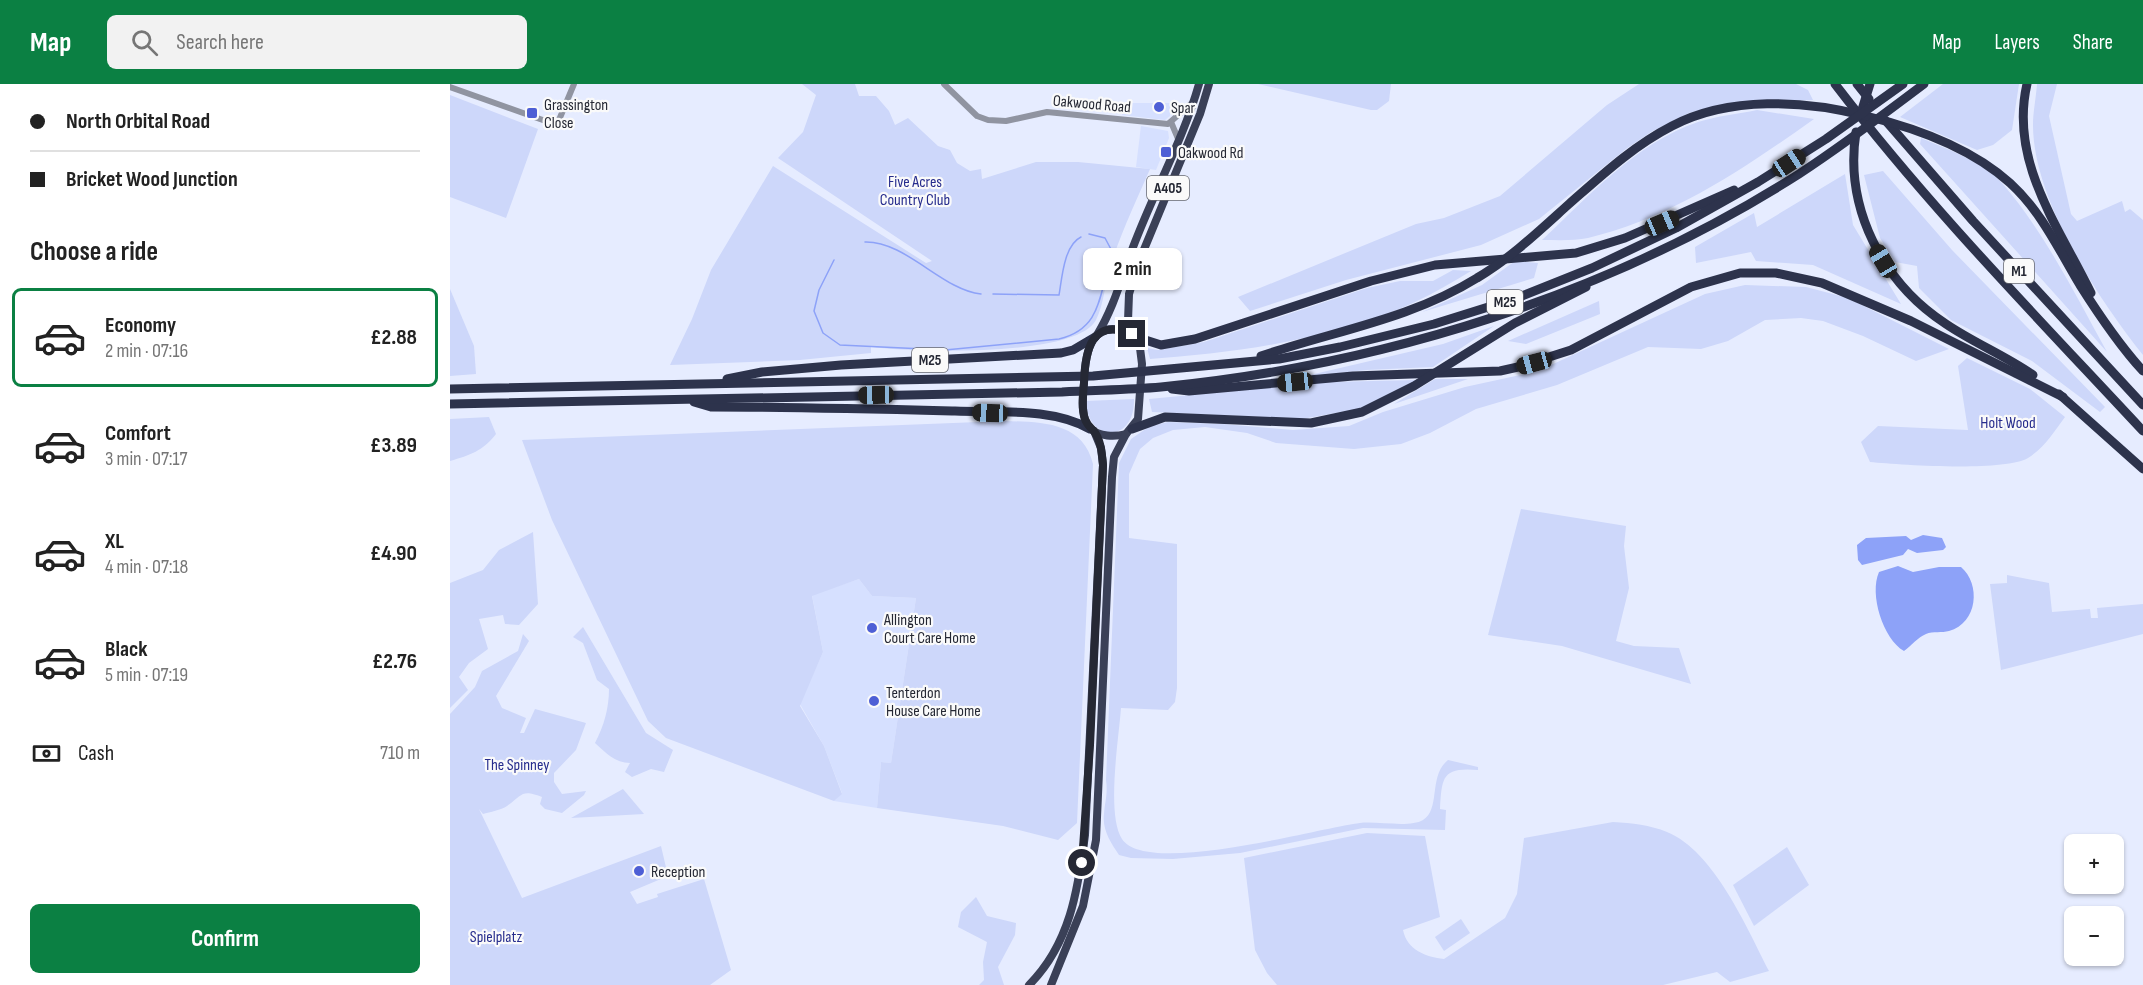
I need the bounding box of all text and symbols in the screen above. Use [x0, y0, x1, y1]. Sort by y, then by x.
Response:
search box [107, 15, 527, 69]
text: Map [30, 26, 71, 59]
icon: search [128, 26, 161, 59]
text: Search here [176, 29, 264, 56]
text: Map [1932, 30, 1961, 55]
text: Layers [1994, 30, 2040, 55]
text: Share [2073, 30, 2113, 55]
street label: Oakwood Road [1052, 92, 1132, 117]
place label: Grassington Close [544, 96, 608, 133]
place label: Spar [1171, 99, 1196, 118]
marker: Spar [1152, 100, 1166, 114]
marker: Grassington Close [525, 106, 539, 120]
text: North Orbital Road [66, 108, 210, 135]
place label: Oakwood Rd [1178, 144, 1243, 163]
marker: Oakwood Rd [1159, 145, 1173, 159]
car [1769, 146, 1809, 180]
text: Bricket Wood Junction [66, 166, 238, 193]
park label: Five Acres Country Club [880, 173, 950, 210]
road number: A405 [1147, 176, 1189, 200]
car [1642, 208, 1682, 238]
text: Choose a ride [30, 236, 158, 268]
car [1866, 241, 1900, 281]
callout: 2 min [1082, 247, 1182, 289]
text: 2 min [1113, 257, 1152, 281]
road number: M1 [2004, 259, 2034, 283]
road number: M25 [1487, 290, 1523, 314]
icon: car [33, 311, 87, 365]
text: Economy [105, 312, 176, 339]
route end [1118, 320, 1145, 347]
text: £2.88 [370, 324, 417, 351]
text: 2 min · 07:16 [105, 339, 188, 363]
road number: M25 [912, 348, 948, 372]
car [1514, 350, 1554, 376]
car [1276, 371, 1314, 393]
car [858, 386, 894, 404]
car [972, 403, 1008, 423]
park label: Holt Wood [1980, 414, 2036, 433]
icon: car [33, 419, 87, 473]
text: Comfort [105, 420, 171, 447]
text: £3.89 [370, 432, 417, 459]
text: 3 min · 07:17 [105, 447, 188, 471]
icon: car [33, 527, 87, 581]
text: XL [105, 528, 124, 555]
text: £4.90 [370, 540, 417, 567]
text: 4 min · 07:18 [105, 555, 188, 579]
place label: Allington Court Care Home [883, 611, 976, 648]
marker: Allington Court Care Home [865, 621, 879, 635]
icon: car [33, 635, 87, 689]
text: Black [105, 636, 147, 663]
text: £2.76 [372, 648, 417, 675]
text: 5 min · 07:19 [105, 663, 188, 687]
place label: Tenterdon House Care Home [886, 684, 981, 721]
marker: Tenterdon House Care Home [867, 694, 881, 708]
icon: cash [30, 737, 63, 770]
text: Cash [78, 740, 114, 767]
text: 710 m [380, 741, 420, 765]
park label: The Spinney [485, 756, 549, 775]
map controls [2064, 834, 2124, 966]
button: + [2064, 834, 2124, 894]
route start [1068, 849, 1095, 876]
place label: Reception [651, 863, 705, 882]
marker: Reception [632, 864, 646, 878]
button: Confirm [30, 904, 420, 973]
button: − [2064, 906, 2124, 966]
park label: Spielplatz [470, 928, 522, 947]

